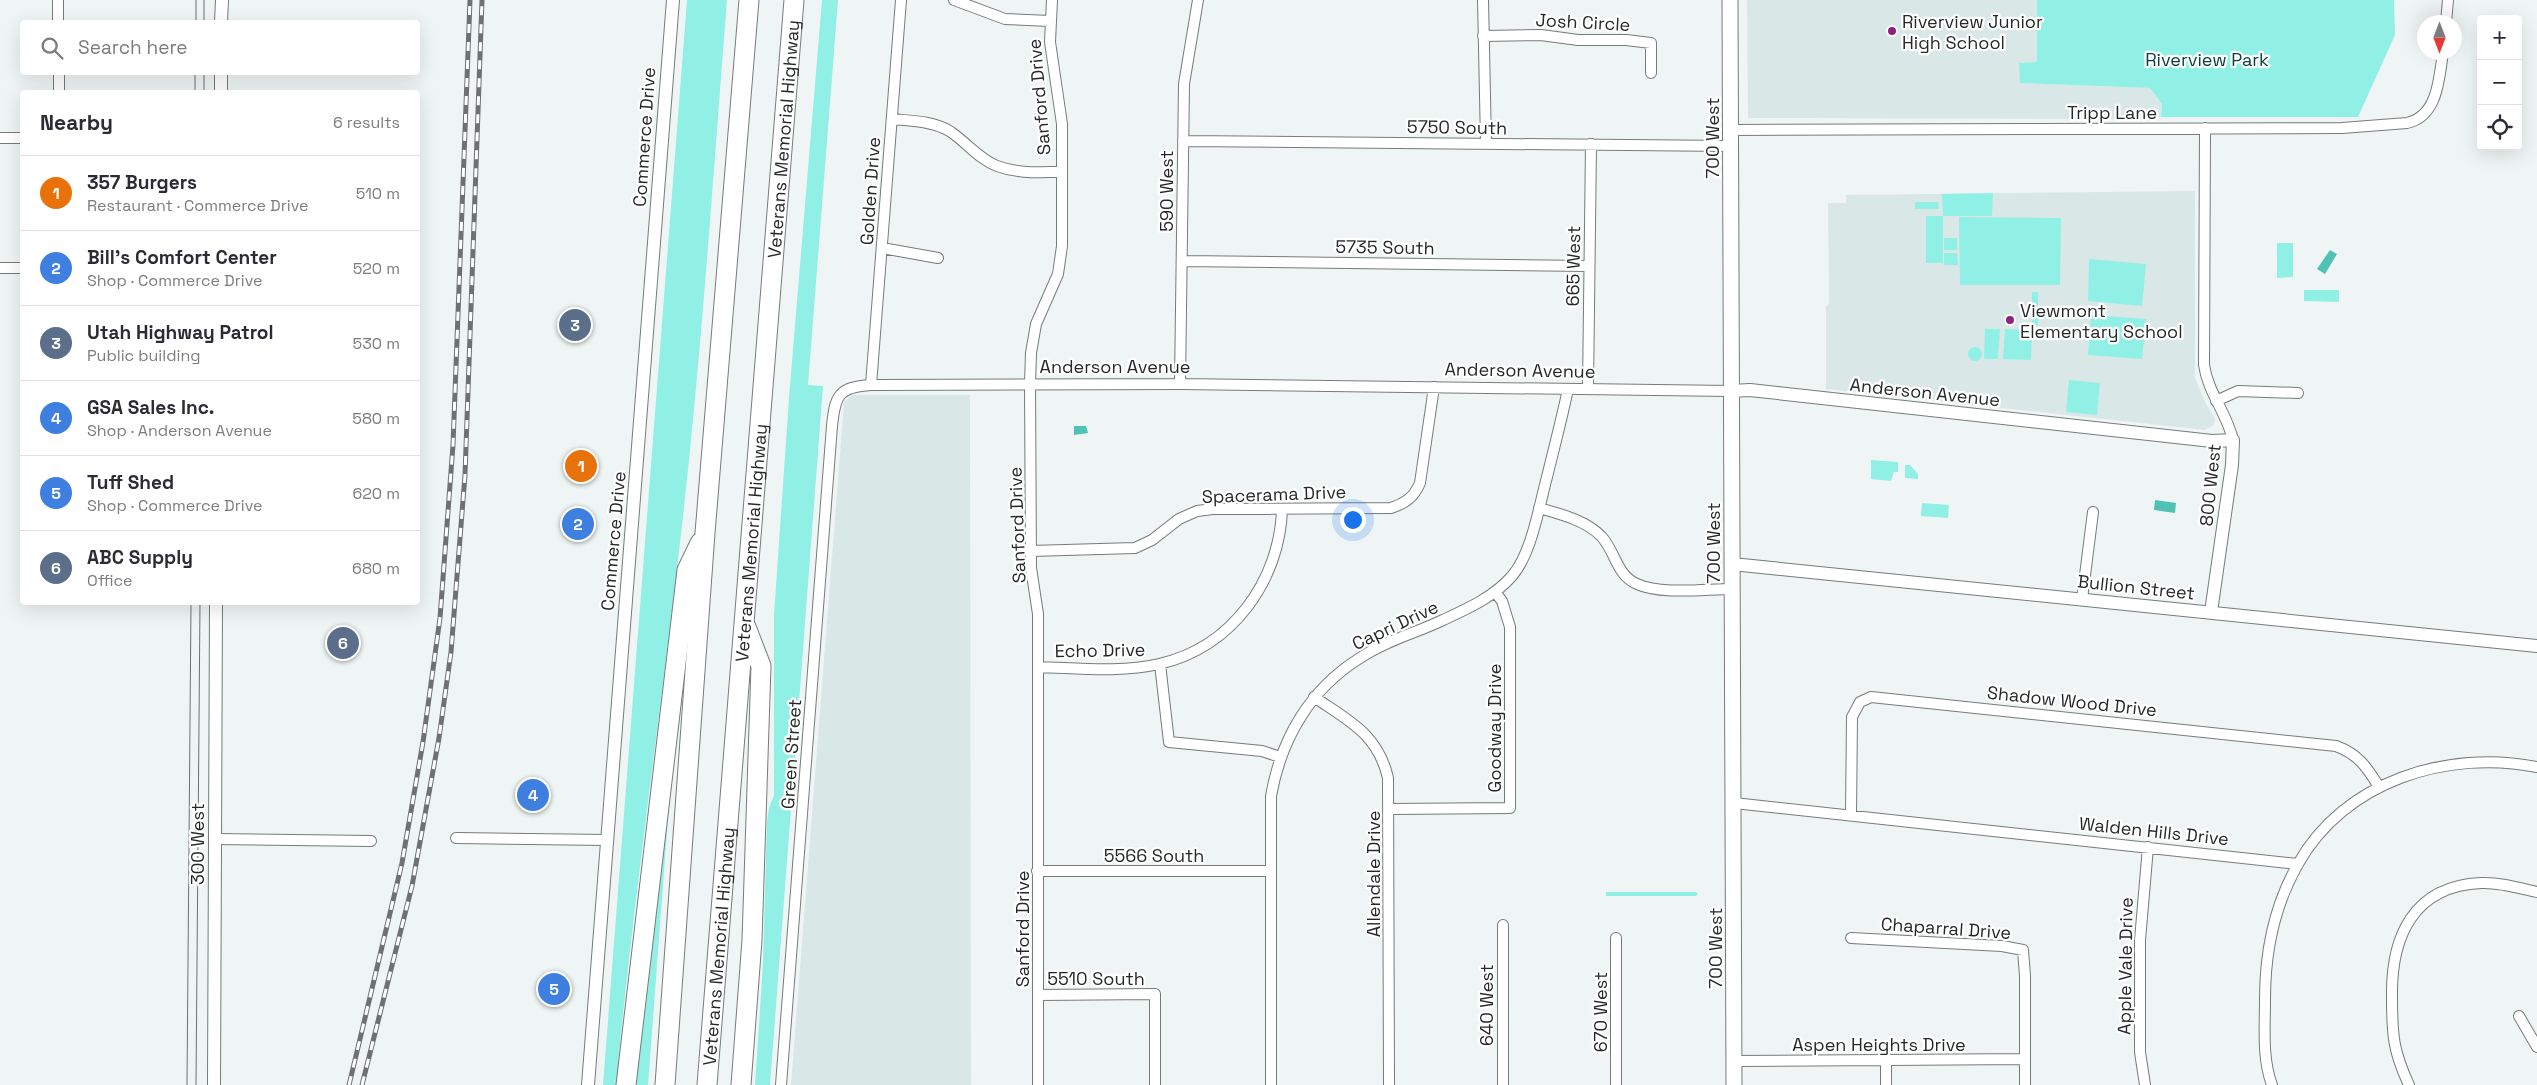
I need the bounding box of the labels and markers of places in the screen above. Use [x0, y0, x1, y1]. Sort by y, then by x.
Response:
place label: Riverview Junior High School [1902, 10, 2043, 54]
marker: Riverview Junior High School [1886, 25, 1898, 37]
place label: Viewmont Elementary School [2020, 299, 2183, 343]
pin: 3 [559, 306, 591, 344]
marker: Viewmont Elementary School [2004, 314, 2016, 326]
pin: 1 [565, 447, 597, 485]
pin: 2 [562, 505, 594, 543]
pin: 6 [327, 624, 359, 662]
pin: 4 [517, 776, 549, 814]
pin: 5 [538, 970, 570, 1008]

